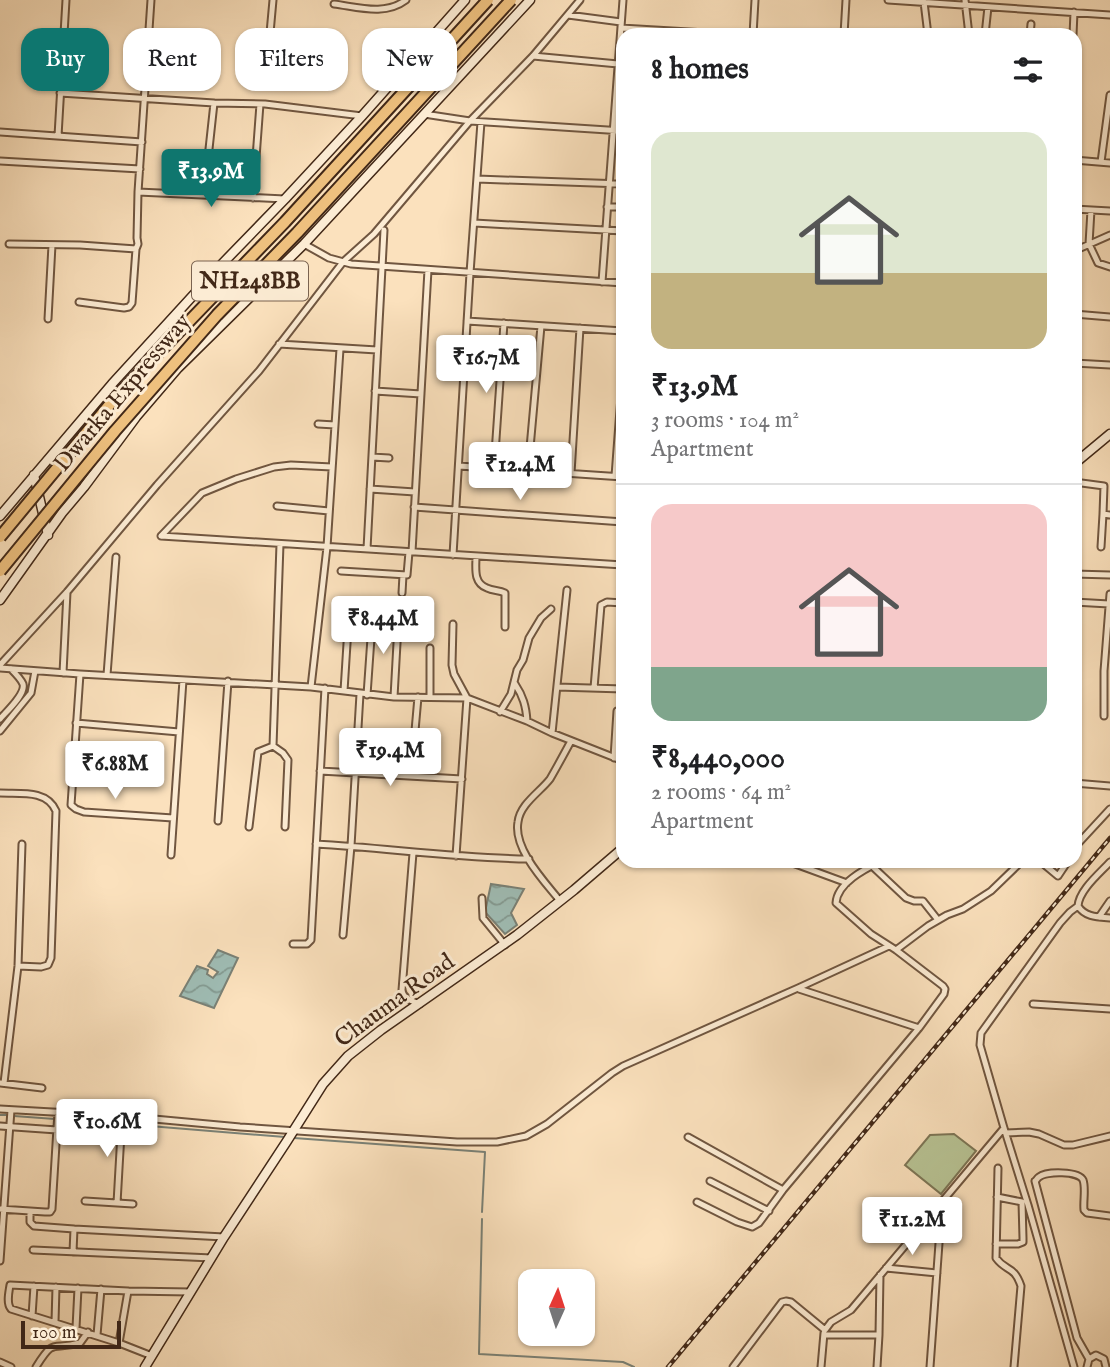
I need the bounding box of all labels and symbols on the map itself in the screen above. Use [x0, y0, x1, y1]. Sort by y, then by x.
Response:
pin: ₹13.9M [154, 150, 268, 209]
road number: NH248BB [192, 262, 308, 300]
street label: Dwarka Expressway [47, 307, 199, 479]
pin: ₹16.7M [429, 336, 543, 395]
pin: ₹12.4M [463, 442, 577, 502]
pin: ₹8.44M [326, 596, 440, 656]
pin: ₹19.4M [333, 728, 447, 788]
pin: ₹6.88M [58, 742, 172, 801]
street label: Chauma Road [329, 947, 461, 1055]
pin: ₹10.6M [50, 1100, 164, 1159]
pin: ₹11.2M [855, 1198, 969, 1257]
north arrow [518, 1269, 595, 1346]
scale bar [21, 1318, 121, 1350]

